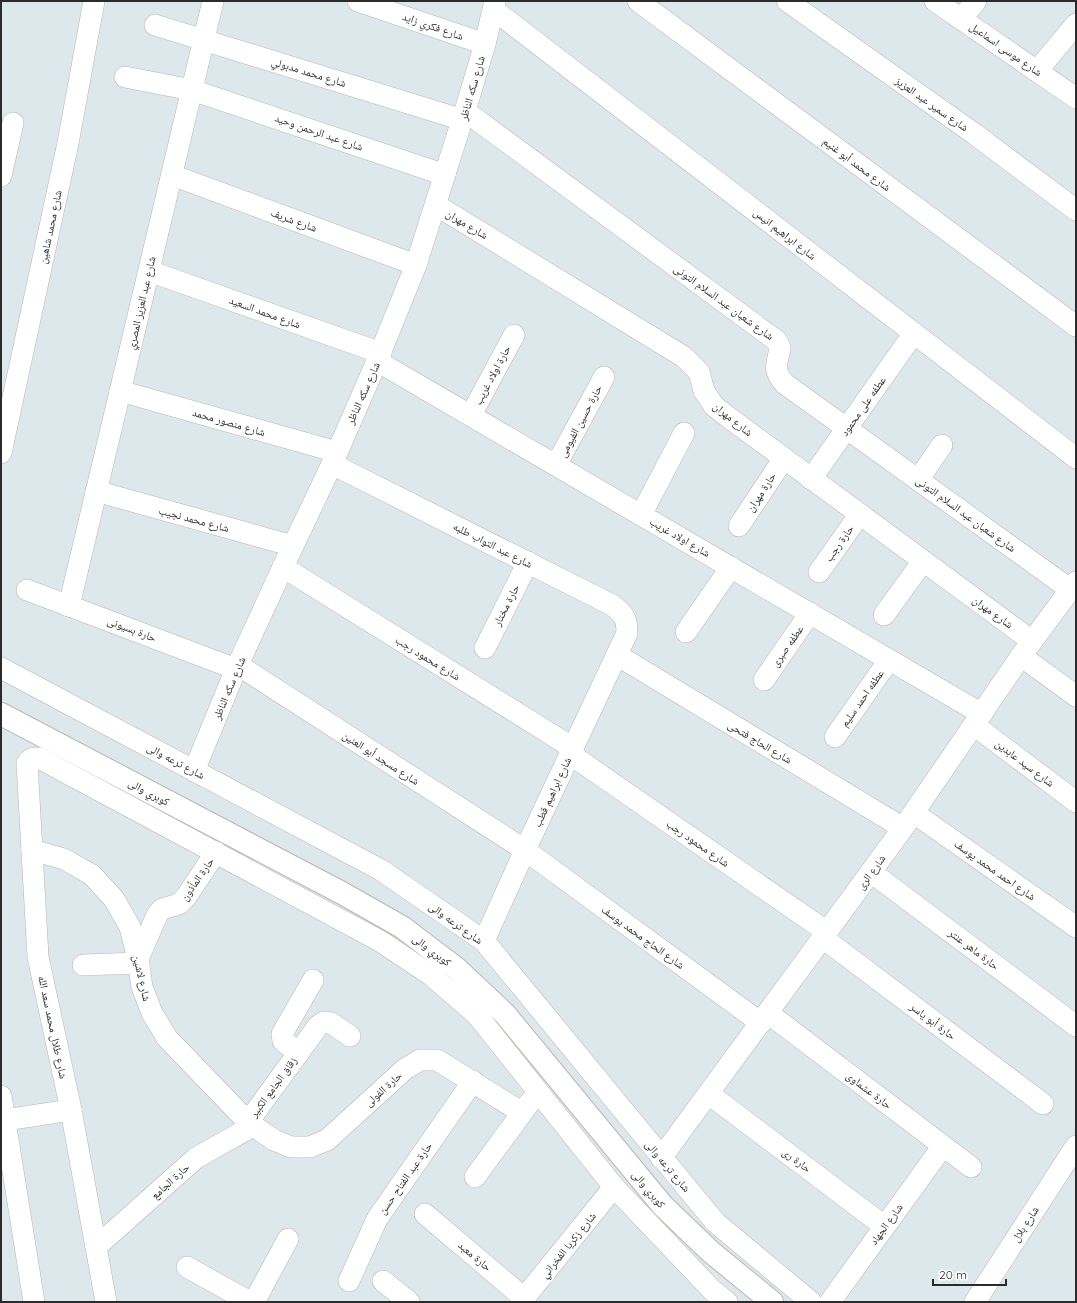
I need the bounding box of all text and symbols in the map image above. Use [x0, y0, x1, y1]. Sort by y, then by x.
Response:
street label: شارع فكري زايد [400, 9, 465, 45]
street label: شارع موسى اسماعيل [967, 19, 1045, 79]
street label: شارع محمد مدبولي [269, 54, 348, 92]
street label: شارع سكه الناظر [456, 54, 488, 123]
street label: شارع سمير عبد العزيز [892, 73, 971, 134]
street label: شارع عبد الرحمن وحيد [273, 110, 365, 154]
street label: شارع محمد أبو غنيم [820, 134, 894, 195]
street label: شارع محمد شاهين [35, 189, 65, 265]
street label: شارع شريف [269, 205, 319, 235]
street label: شارع ابراهيم انيس [750, 205, 819, 264]
street label: شارع مهران [443, 206, 491, 242]
street label: شارع عبد العزيز المصري [123, 255, 160, 351]
street label: شارع شعبان عبد السلام التونى [671, 261, 777, 343]
street label: شارع محمد السعيد [227, 293, 303, 331]
street label: حارة اولاد غريب [470, 343, 514, 407]
street label: شارع سكه الناظر [343, 360, 383, 427]
street label: عطفه على محمود [837, 373, 889, 439]
street label: حارة حسين الفيومى [555, 382, 605, 460]
street label: شارع مهران [710, 399, 756, 439]
street label: شارع منصور محمد [191, 405, 267, 439]
street label: حارة مهران [743, 470, 779, 514]
street label: شارع شعبان عبد السلام التونى [913, 473, 1019, 555]
street label: شارع محمد نجيب [157, 503, 231, 535]
street label: شارع اولاد غريب [647, 514, 713, 560]
street label: شارع عبد التواب طلبه [451, 519, 535, 571]
street label: حارة رجب [821, 522, 857, 564]
street label: حارة مختار [489, 582, 522, 629]
street label: شارع مهران [970, 593, 1016, 631]
street label: حارة بسيونى [105, 613, 159, 645]
street label: عطفه صبرى [768, 622, 807, 670]
street label: شارع محمود رجب [393, 633, 463, 683]
street label: شارع سكه الناظر [209, 655, 248, 722]
street label: عطفه احمد سليم [837, 666, 888, 730]
street label: شارع الحاج فتحى [725, 717, 795, 767]
street label: شارع مسجد أبو العنين [340, 728, 422, 788]
street label: شارع سيد عابدين [993, 736, 1057, 790]
street label: شارع ترعه والى [145, 740, 207, 782]
street label: شارع ابراهيم قطب [530, 755, 575, 830]
street label: كوبري والى [125, 775, 172, 810]
street label: شارع محمود رجب [664, 816, 732, 870]
street label: شارع احمد محمد يوسف [951, 837, 1039, 903]
street label: شارع الرى [854, 852, 888, 892]
street label: حارة المأذون [177, 855, 217, 903]
street label: شارع ترعه والى [426, 899, 486, 947]
street label: شارع الحاج محمد يوسف [599, 902, 687, 972]
street label: حارة ماهر عنتر [945, 925, 1002, 973]
street label: كوبري والى [409, 931, 454, 971]
street label: شارع لاشين [130, 953, 154, 1003]
street label: شارع طلال محمد سعد الله [35, 974, 71, 1080]
street label: حارة أبو ياسر [907, 999, 959, 1043]
street label: زقاق الجامع الكبير [246, 1054, 300, 1121]
street label: حارة الفولى [361, 1068, 405, 1110]
street label: حارة عشماوى [843, 1068, 895, 1112]
street label: شارع ترعه والى [642, 1137, 694, 1195]
street label: حارة عبد الفتاح حسن [375, 1139, 435, 1217]
street label: حارة رى [780, 1145, 814, 1175]
street label: حارة الجامع [148, 1160, 192, 1202]
street label: كوبري والى [628, 1167, 669, 1212]
street label: شارع الجهاد [866, 1201, 906, 1247]
street label: شارع بلال [1008, 1203, 1042, 1245]
street label: شارع زكريا الفخراني [537, 1209, 600, 1282]
street label: حارة معبد [455, 1238, 495, 1274]
scale bar [933, 1261, 1006, 1287]
text: 20 m [939, 1267, 967, 1282]

